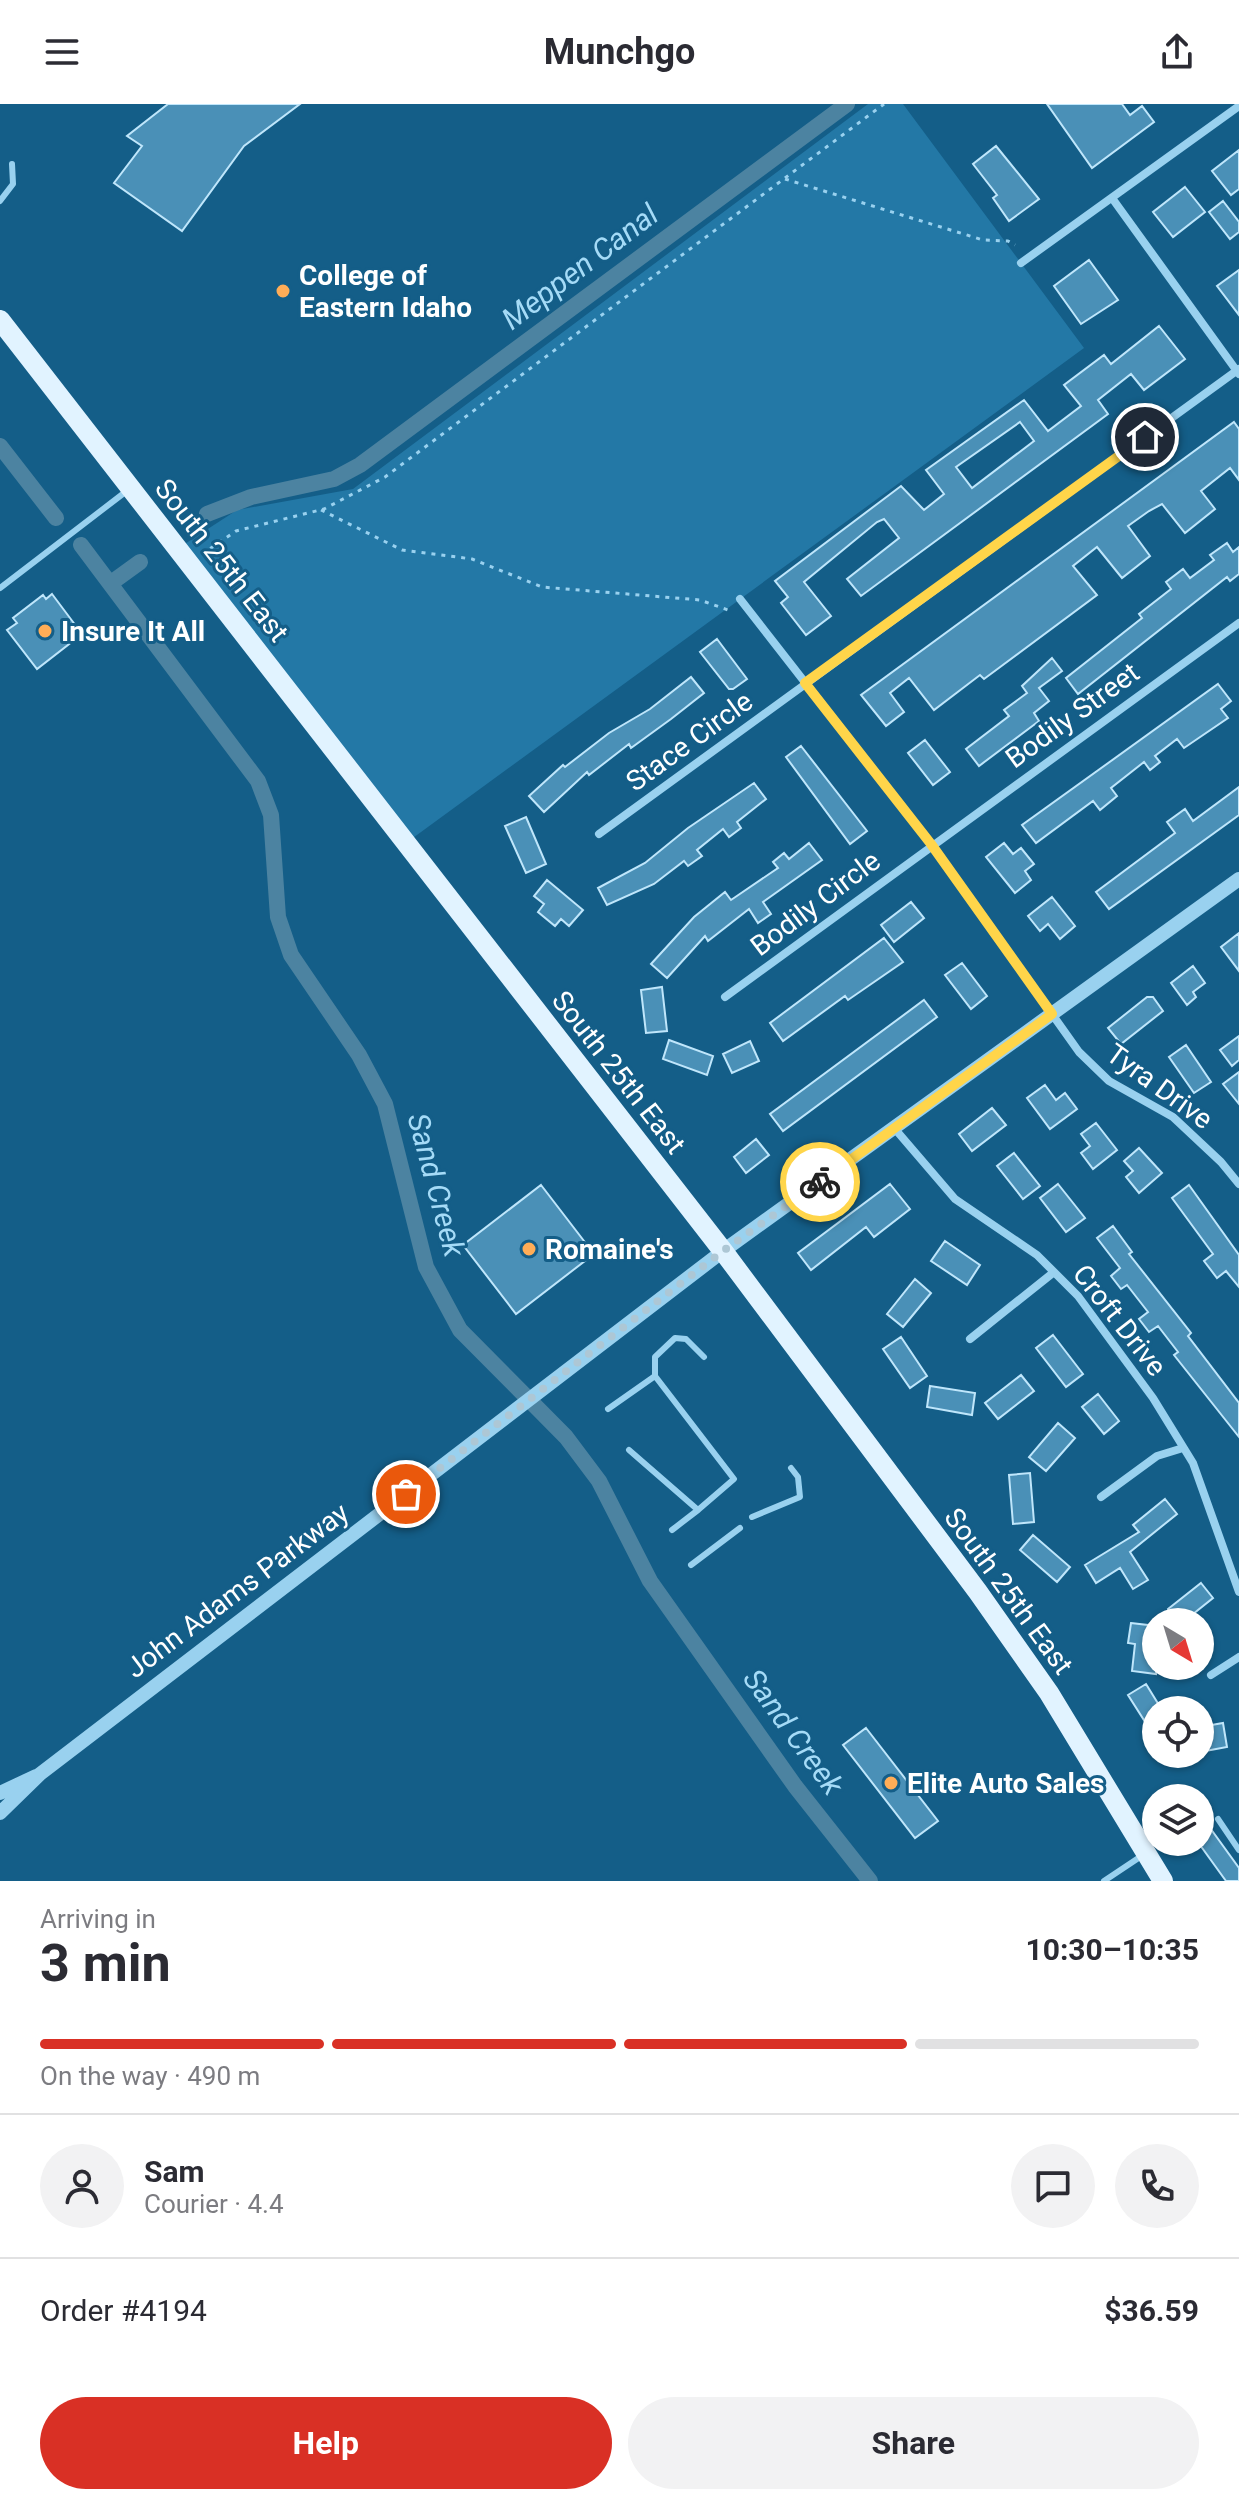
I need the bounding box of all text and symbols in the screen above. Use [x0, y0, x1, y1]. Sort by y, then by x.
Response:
icon: menu [40, 30, 84, 74]
icon: share [1155, 30, 1199, 74]
text: Munchgo [544, 31, 695, 73]
water label: Meppen Canal [495, 196, 665, 337]
place label: College of Eastern Idaho [299, 259, 472, 324]
marker: College of Eastern Idaho [274, 282, 292, 300]
pin [1111, 403, 1179, 471]
icon: home [1123, 415, 1167, 459]
street label: South 25th East [148, 472, 295, 648]
place label: Insure It All [61, 615, 205, 648]
marker: Insure It All [36, 622, 54, 640]
street label: Bodily Street [999, 656, 1145, 775]
street label: Stace Circle [620, 685, 759, 798]
street label: Bodily Circle [744, 844, 887, 963]
street label: South 25th East [545, 984, 692, 1160]
street label: Tyra Drive [1100, 1037, 1219, 1136]
water label: Sand Creek [401, 1109, 473, 1262]
courier [780, 1142, 860, 1222]
icon: bike [798, 1160, 842, 1204]
place label: Romaine's [545, 1233, 674, 1266]
marker: Romaine's [520, 1240, 538, 1258]
street label: Croft Drive [1066, 1258, 1173, 1383]
pin [372, 1460, 440, 1528]
icon: bag [384, 1472, 428, 1516]
street label: John Adams Parkway [119, 1496, 355, 1685]
street label: South 25th East [937, 1502, 1080, 1681]
north arrow [1142, 1608, 1214, 1680]
map controls [1142, 1608, 1214, 1856]
water label: Sand Creek [736, 1662, 852, 1802]
button: locate [1142, 1696, 1214, 1768]
place label: Elite Auto Sales [907, 1767, 1104, 1800]
marker: Elite Auto Sales [882, 1774, 900, 1792]
button: layers [1142, 1784, 1214, 1856]
text: Arriving in [40, 1904, 156, 1934]
text: 10:30–10:35 [1025, 1932, 1199, 1967]
text: 3 min [40, 1933, 171, 1994]
text: On the way · 490 m [40, 2061, 260, 2091]
button: person [40, 2144, 124, 2228]
button: chat [1011, 2144, 1095, 2228]
button: phone [1115, 2144, 1199, 2228]
text: Sam [144, 2154, 205, 2189]
text: Courier · 4.4 [144, 2189, 284, 2219]
text: Order #4194 [40, 2293, 207, 2328]
text: $36.59 [1104, 2293, 1199, 2328]
button: Help [40, 2397, 612, 2489]
button: Share [628, 2397, 1199, 2489]

